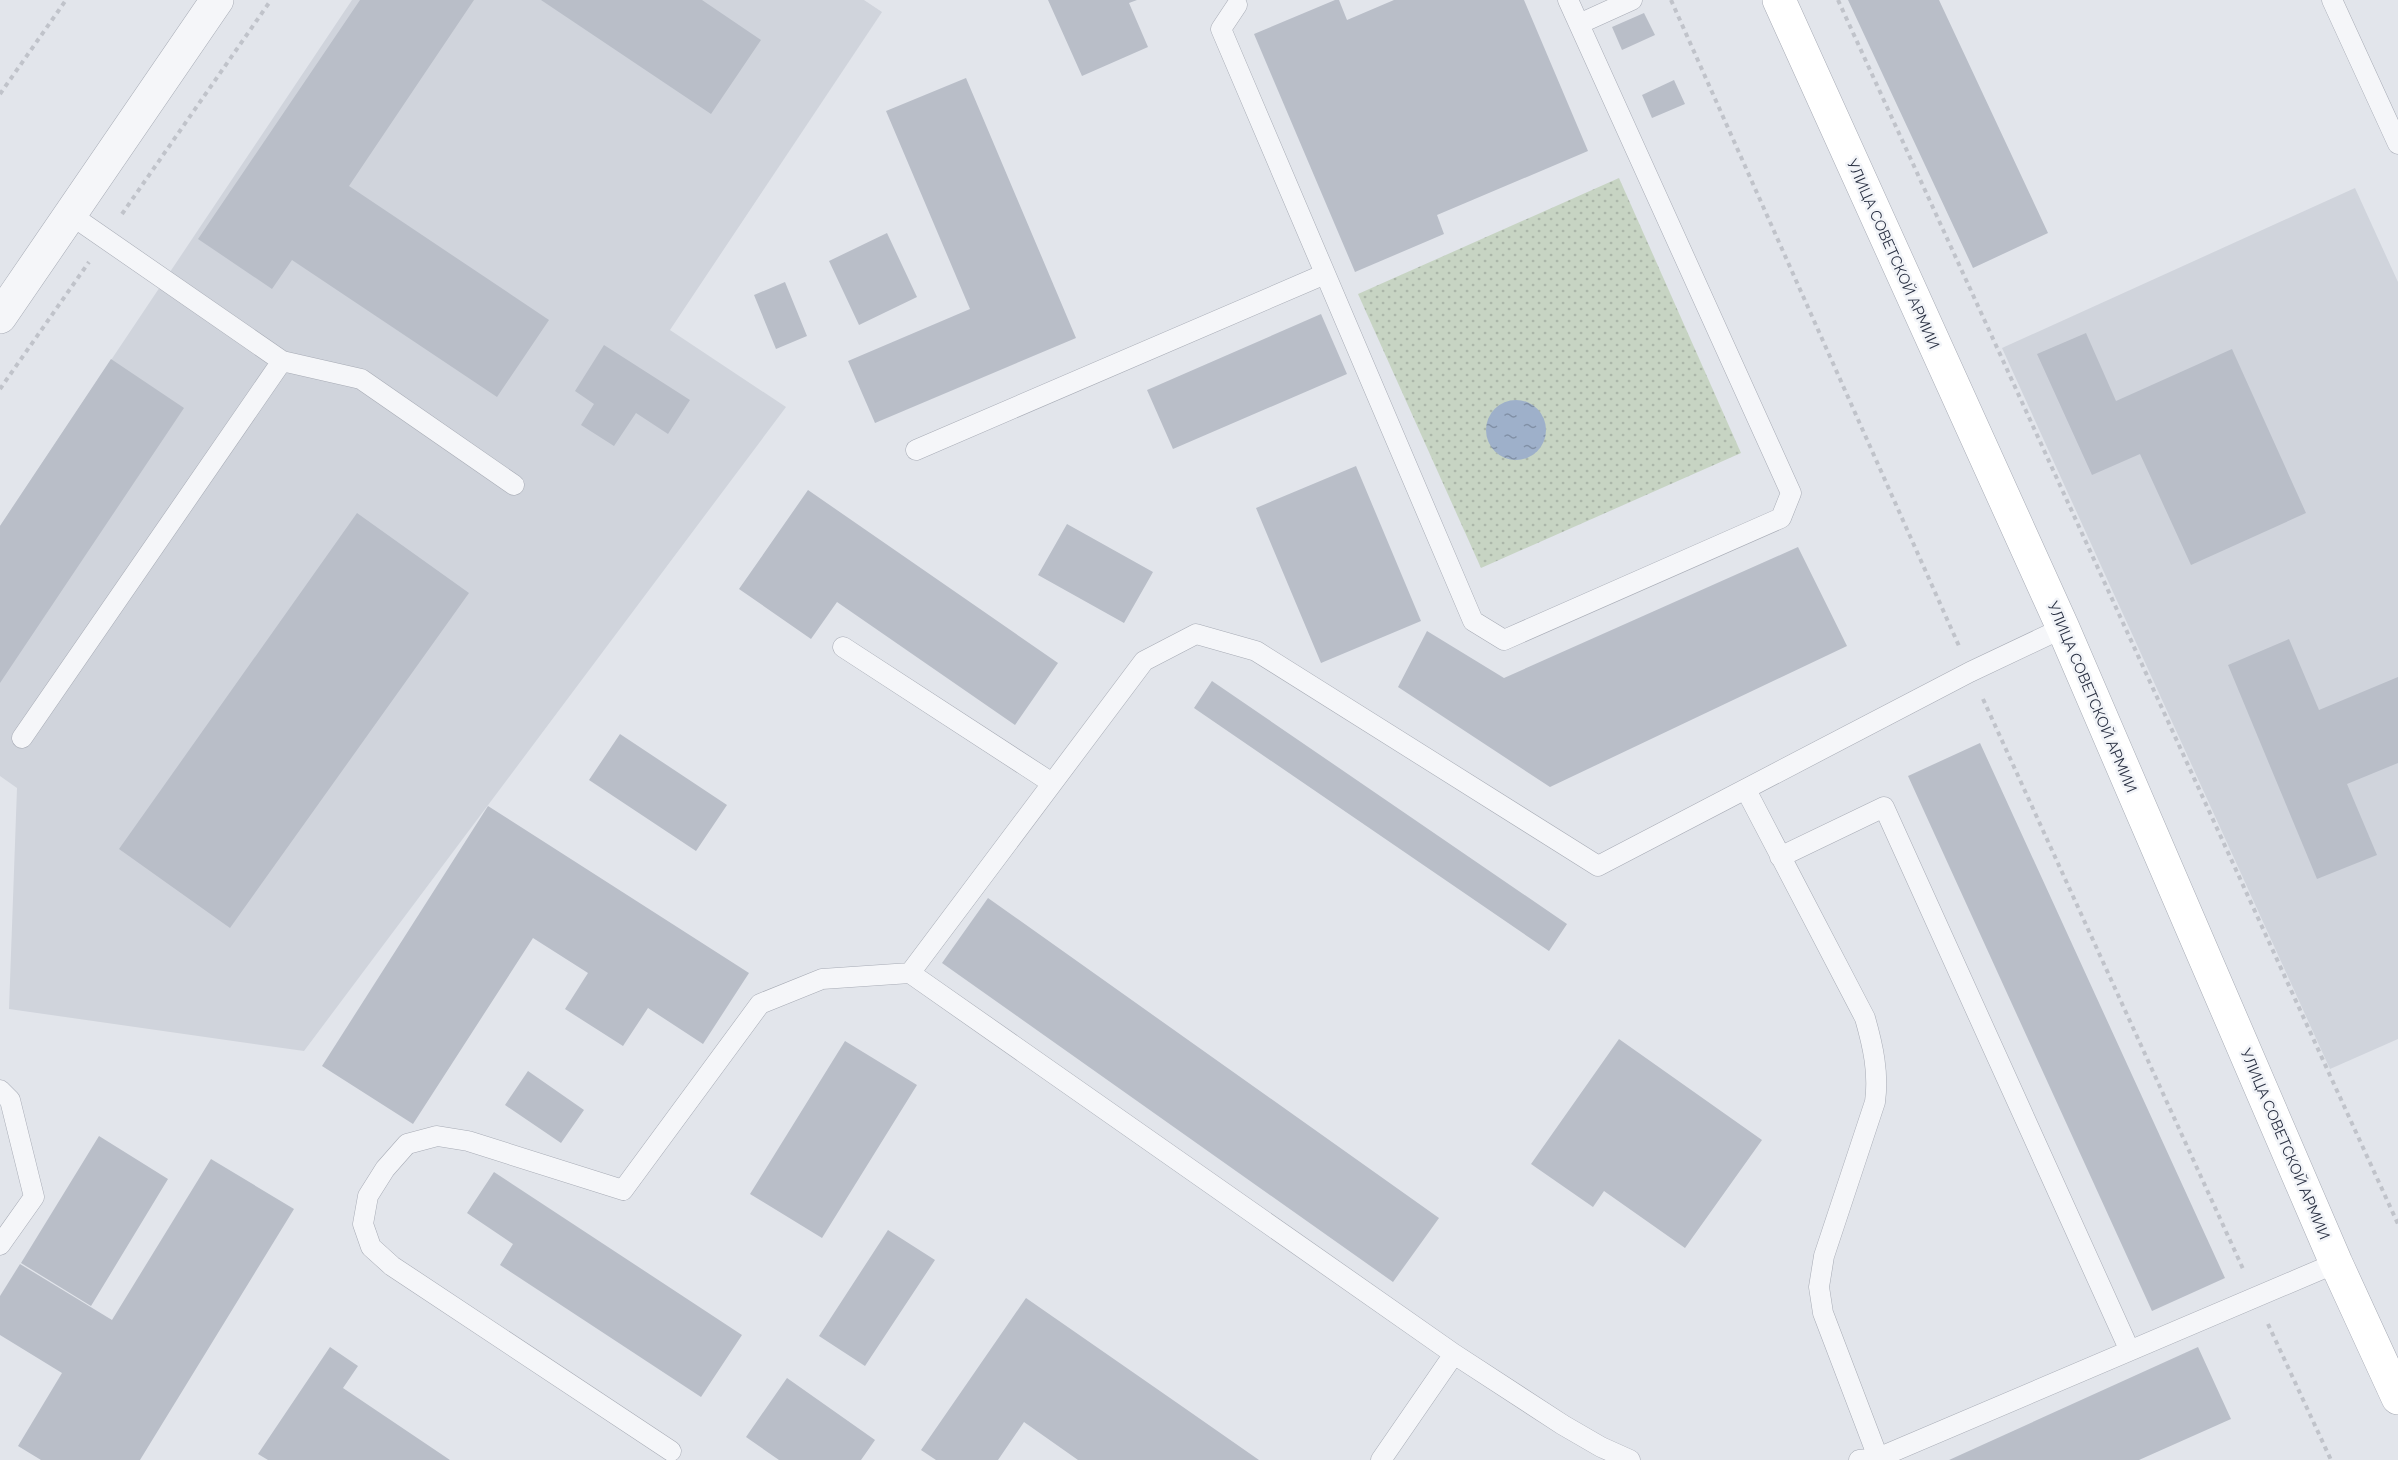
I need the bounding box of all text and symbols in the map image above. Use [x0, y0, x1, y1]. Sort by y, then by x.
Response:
street label: УЛИЦА СОВЕТСКОЙ АРМИИ [1843, 156, 1943, 352]
street label: УЛИЦА СОВЕТСКОЙ АРМИИ [2043, 599, 2141, 795]
street label: УЛИЦА СОВЕТСКОЙ АРМИИ [2236, 1046, 2334, 1242]

